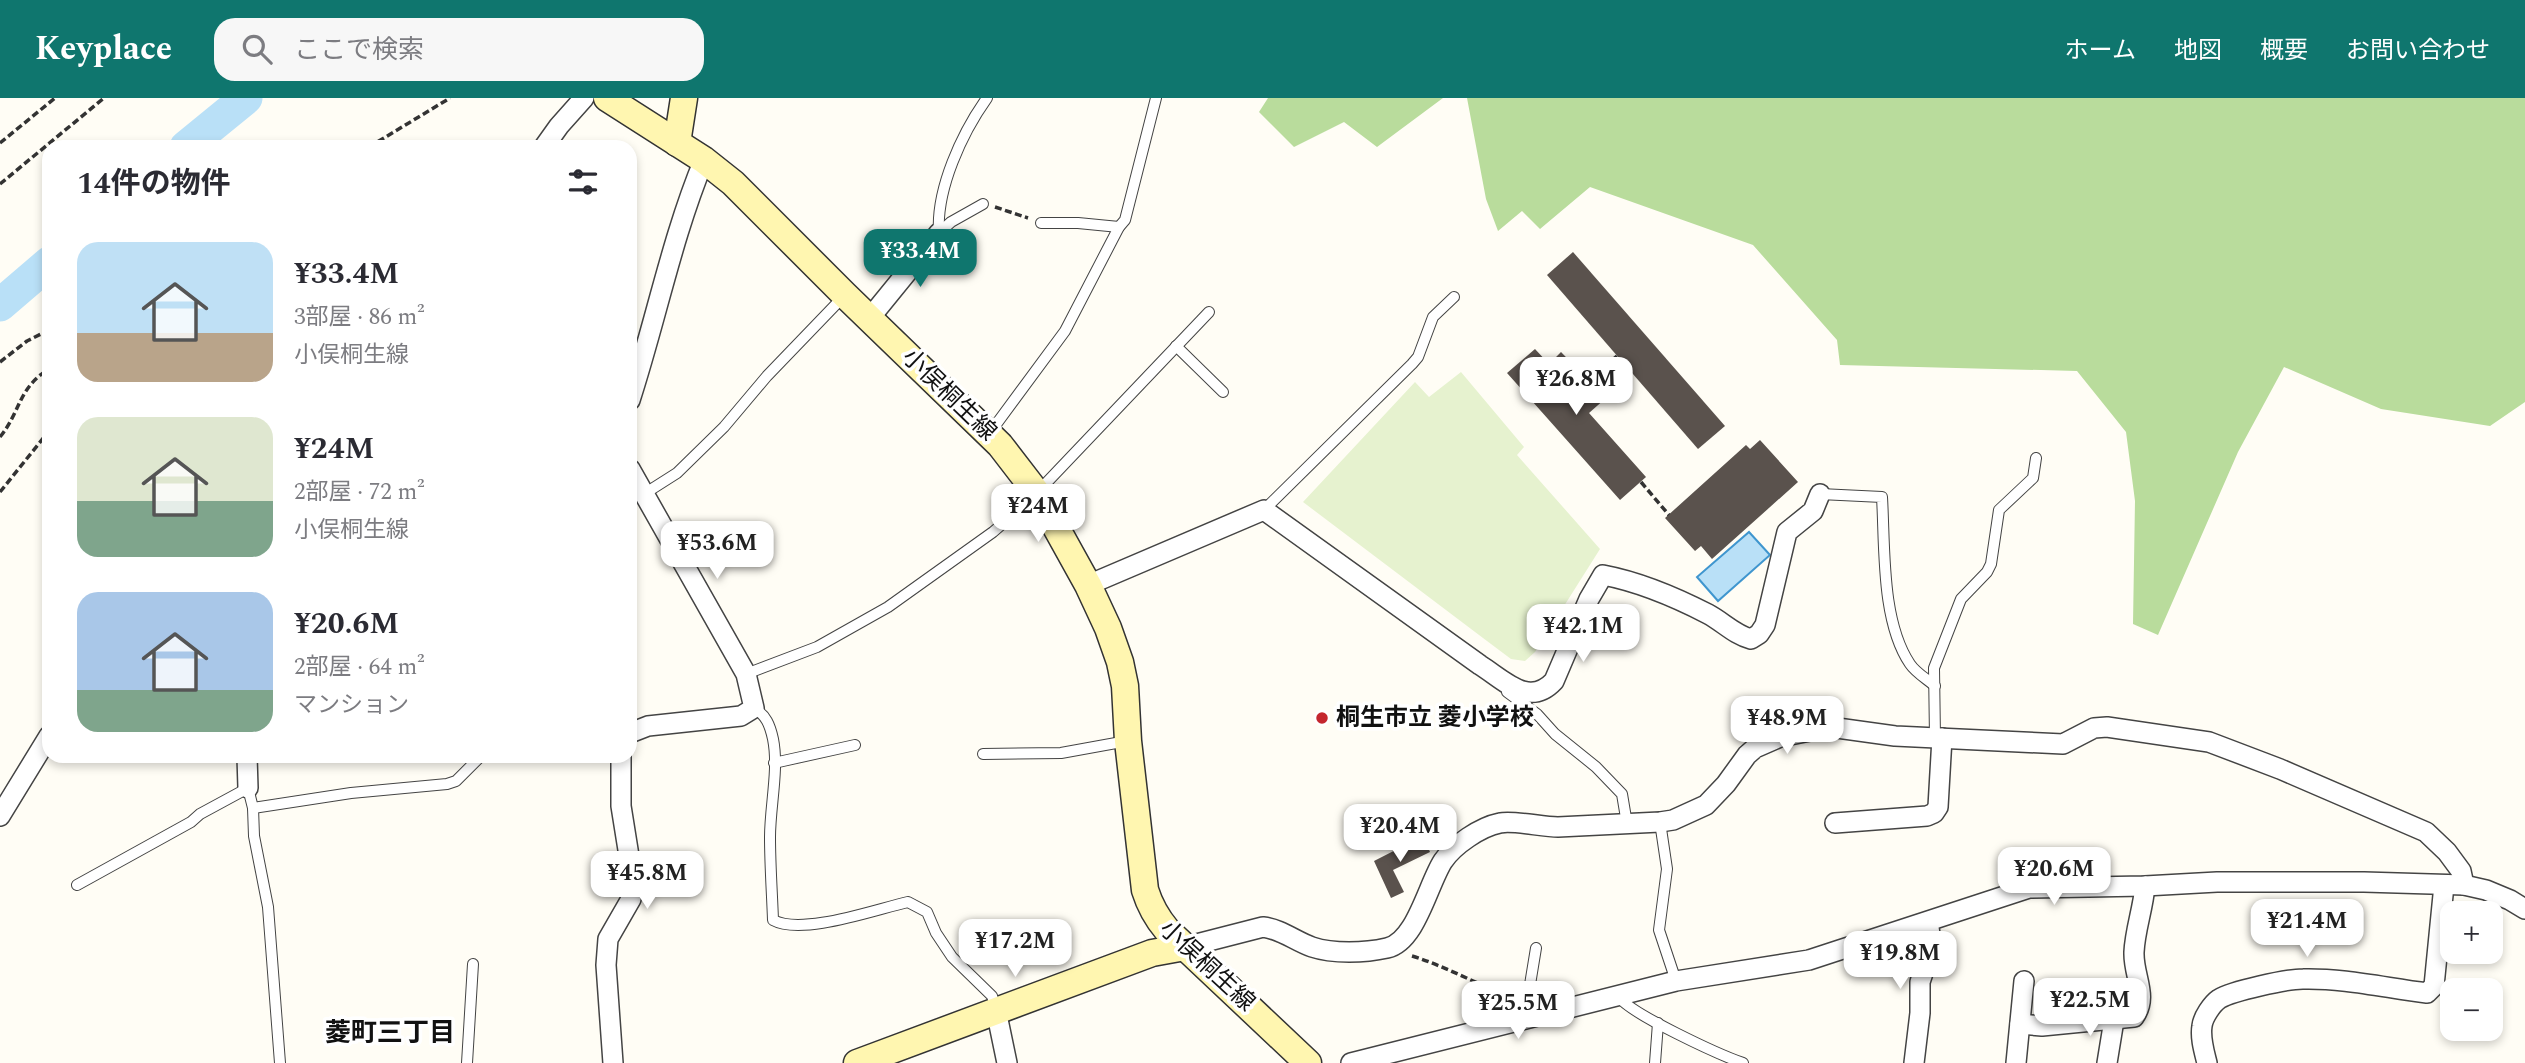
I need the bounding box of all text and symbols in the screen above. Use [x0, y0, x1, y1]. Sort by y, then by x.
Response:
search box [214, 18, 704, 81]
text: Keyplace [35, 24, 172, 74]
icon: search [238, 30, 276, 68]
text: ここで検索 [294, 30, 424, 70]
text: ホーム [2065, 33, 2136, 69]
text: 地図 [2174, 33, 2222, 69]
text: 概要 [2260, 33, 2308, 69]
text: お問い合わせ [2346, 33, 2490, 69]
text: 14件の物件 [77, 161, 231, 207]
icon: filters [564, 163, 602, 201]
pin: ¥33.4M [863, 230, 977, 289]
text: ¥33.4M [880, 234, 960, 269]
text: ¥33.4M [294, 251, 399, 297]
icon: home [133, 270, 217, 354]
text: 3部屋 · 86 m² [294, 300, 425, 335]
text: 小俣桐生線 [294, 338, 409, 373]
street label: 小俣桐生線 [893, 340, 1005, 450]
pin: ¥26.8M [1519, 358, 1633, 417]
text: ¥26.8M [1536, 362, 1616, 397]
text: ¥24M [294, 426, 374, 472]
icon: home [133, 445, 217, 529]
text: 2部屋 · 72 m² [294, 475, 425, 510]
pin: ¥24M [997, 484, 1079, 544]
text: ¥24M [1007, 489, 1069, 524]
text: 小俣桐生線 [294, 513, 409, 548]
pin: ¥53.6M [660, 522, 774, 581]
text: ¥53.6M [677, 526, 757, 561]
text: ¥20.6M [294, 601, 399, 647]
pin: ¥42.1M [1526, 604, 1640, 664]
text: ¥42.1M [1543, 609, 1623, 644]
icon: home [133, 620, 217, 704]
text: 2部屋 · 64 m² [294, 650, 425, 685]
text: マンション [294, 688, 409, 723]
pin: ¥48.9M [1730, 696, 1844, 756]
place label: 桐生市立 菱小学校 [1336, 700, 1534, 736]
text: ¥48.9M [1747, 701, 1827, 736]
marker: 桐生市立 菱小学校 [1314, 710, 1330, 726]
pin: ¥20.4M [1343, 804, 1457, 864]
text: ¥20.4M [1360, 809, 1440, 844]
pin: ¥20.6M [1997, 848, 2111, 907]
pin: ¥45.8M [590, 852, 704, 911]
text: ¥20.6M [2014, 852, 2094, 887]
text: ¥45.8M [607, 856, 687, 891]
pin: ¥21.4M [2250, 900, 2364, 959]
map controls [2440, 901, 2503, 1041]
button: + [2440, 901, 2503, 964]
text: ¥21.4M [2267, 904, 2347, 939]
street label: 小俣桐生線 [1151, 912, 1263, 1020]
pin: ¥17.2M [958, 920, 1072, 979]
text: ¥17.2M [975, 924, 1055, 959]
pin: ¥19.8M [1843, 932, 1957, 991]
text: ¥19.8M [1860, 936, 1940, 971]
pin: ¥22.5M [2033, 978, 2147, 1038]
button: − [2440, 978, 2503, 1041]
pin: ¥25.5M [1461, 982, 1575, 1041]
text: ¥22.5M [2050, 983, 2130, 1018]
text: ¥25.5M [1478, 986, 1558, 1021]
district label: 菱町三丁目 [325, 1013, 455, 1053]

